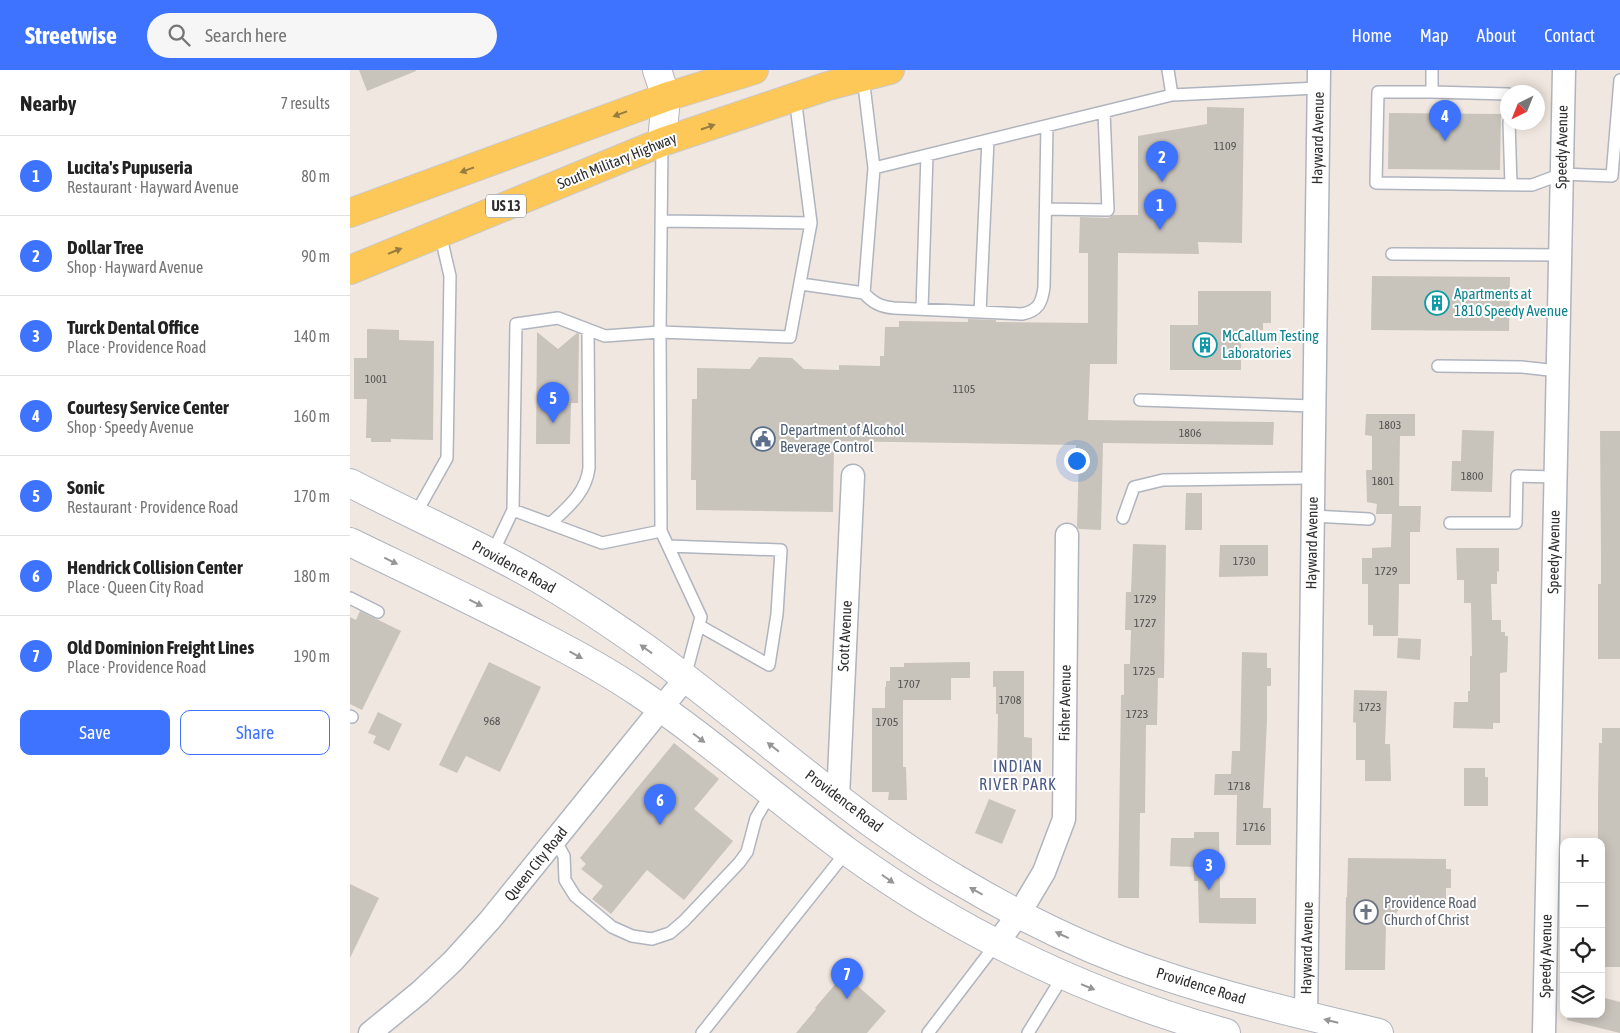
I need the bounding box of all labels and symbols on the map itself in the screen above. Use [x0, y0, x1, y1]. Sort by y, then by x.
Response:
north arrow [1500, 85, 1545, 130]
street label: Hayward Avenue [1308, 91, 1327, 185]
pin: 4 [1429, 100, 1461, 141]
street label: Speedy Avenue [1552, 105, 1571, 189]
one-way arrow [612, 110, 627, 118]
one-way arrow [701, 123, 716, 131]
street label: South Military Highway [555, 129, 679, 192]
house number: 1109 [1214, 139, 1237, 153]
pin: 2 [1146, 141, 1178, 182]
one-way arrow [460, 167, 475, 174]
pin: 1 [1144, 189, 1176, 230]
road number: US 13 [486, 194, 526, 218]
one-way arrow [388, 247, 403, 255]
place label: Apartments at 1810 Speedy Avenue [1454, 285, 1568, 319]
building icon: Apartments at 1810 Speedy Avenue [1424, 290, 1450, 316]
place label: McCallum Testing Laboratories [1222, 327, 1319, 361]
building icon: McCallum Testing Laboratories [1192, 332, 1218, 358]
house number: 1001 [365, 372, 388, 386]
pin: 5 [537, 382, 569, 423]
house number: 1105 [953, 382, 975, 396]
house number: 1803 [1379, 418, 1401, 432]
place label: Department of Alcohol Beverage Control [780, 421, 904, 455]
public building icon: Department of Alcohol Beverage Control [750, 426, 776, 452]
house number: 1806 [1179, 426, 1202, 440]
your location [1064, 448, 1090, 474]
house number: 1800 [1461, 469, 1484, 483]
house number: 1801 [1372, 474, 1395, 488]
street label: Hayward Avenue [1302, 496, 1321, 590]
street label: Speedy Avenue [1544, 510, 1563, 594]
street label: Providence Road [470, 537, 559, 596]
house number: 1730 [1233, 554, 1256, 568]
one-way arrow [384, 557, 398, 565]
house number: 1729 [1375, 564, 1398, 578]
house number: 1729 [1134, 592, 1157, 606]
one-way arrow [468, 599, 483, 607]
street label: Scott Avenue [834, 600, 855, 672]
house number: 1727 [1134, 616, 1157, 630]
one-way arrow [639, 644, 653, 654]
one-way arrow [570, 650, 583, 659]
street label: Fisher Avenue [1055, 664, 1074, 742]
house number: 1725 [1133, 664, 1155, 678]
house number: 1707 [898, 677, 921, 691]
house number: 1708 [999, 693, 1022, 707]
house number: 1723 [1359, 700, 1381, 714]
house number: 1723 [1126, 707, 1148, 721]
house number: 968 [484, 714, 501, 728]
house number: 1705 [876, 715, 898, 729]
one-way arrow [693, 732, 706, 743]
one-way arrow [767, 742, 780, 753]
district label: INDIAN RIVER PARK [979, 757, 1057, 793]
street label: Providence Road [802, 766, 886, 835]
house number: 1718 [1228, 779, 1251, 793]
pin: 6 [644, 784, 676, 825]
house number: 1716 [1243, 820, 1266, 834]
street label: Queen City Road [501, 823, 571, 904]
pin: 3 [1193, 849, 1225, 890]
one-way arrow [881, 874, 894, 884]
one-way arrow [969, 887, 984, 895]
place label: Providence Road Church of Christ [1384, 894, 1477, 928]
church icon: Providence Road Church of Christ [1353, 899, 1379, 925]
street label: Hayward Avenue [1297, 901, 1316, 995]
street label: Speedy Avenue [1536, 914, 1555, 998]
one-way arrow [1055, 930, 1069, 938]
pin: 7 [831, 958, 863, 999]
street label: Providence Road [1154, 964, 1248, 1007]
one-way arrow [1081, 983, 1096, 991]
one-way arrow [1324, 1017, 1339, 1025]

